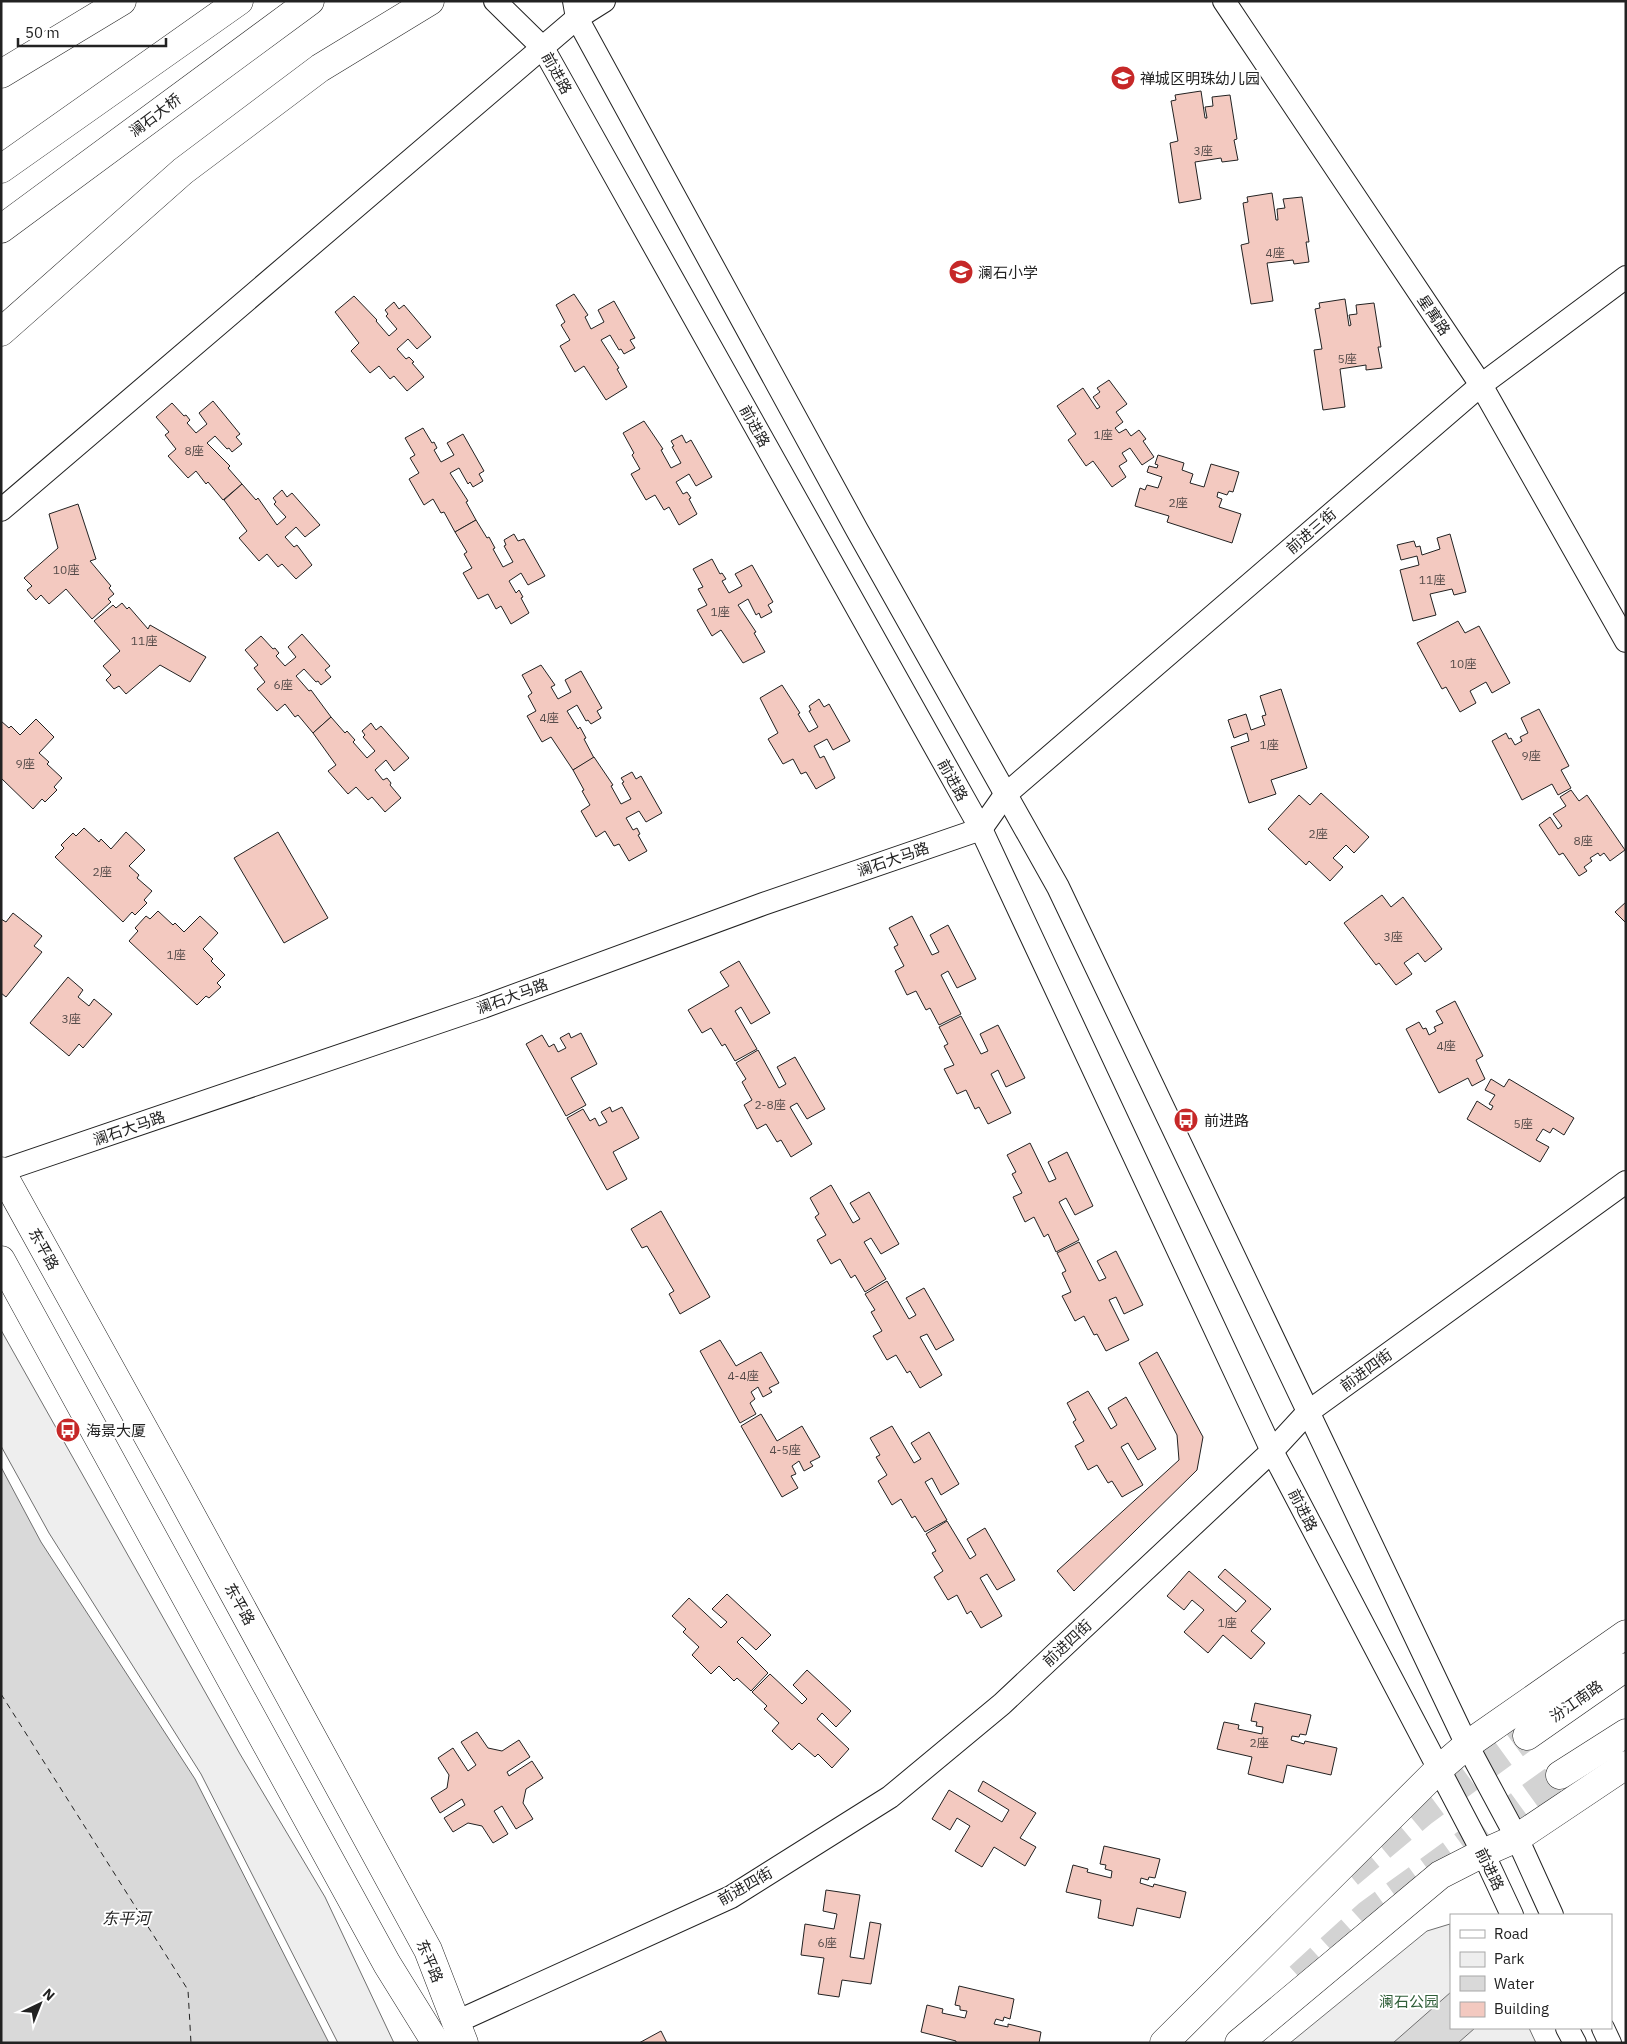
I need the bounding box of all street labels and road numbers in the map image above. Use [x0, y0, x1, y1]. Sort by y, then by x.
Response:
street label: 前进路 [538, 49, 576, 97]
street label: 澜石大桥 [125, 89, 185, 141]
street label: 星寓路 [1414, 291, 1454, 339]
street label: 前进路 [736, 402, 774, 450]
street label: 前进三街 [1282, 504, 1340, 558]
street label: 前进路 [934, 756, 972, 804]
street label: 澜石大马路 [854, 838, 932, 880]
street label: 澜石大马路 [474, 974, 550, 1018]
street label: 澜石大马路 [90, 1107, 168, 1149]
street label: 东平路 [25, 1225, 63, 1273]
street label: 前进四街 [1336, 1345, 1396, 1395]
street label: 前进路 [1284, 1486, 1322, 1534]
street label: 东平路 [221, 1580, 259, 1628]
street label: 前进四街 [1039, 1616, 1095, 1670]
street label: 汾江南路 [1546, 1676, 1606, 1726]
street label: 前进路 [1472, 1845, 1508, 1893]
street label: 前进四街 [714, 1863, 776, 1909]
street label: 东平路 [412, 1937, 448, 1985]

